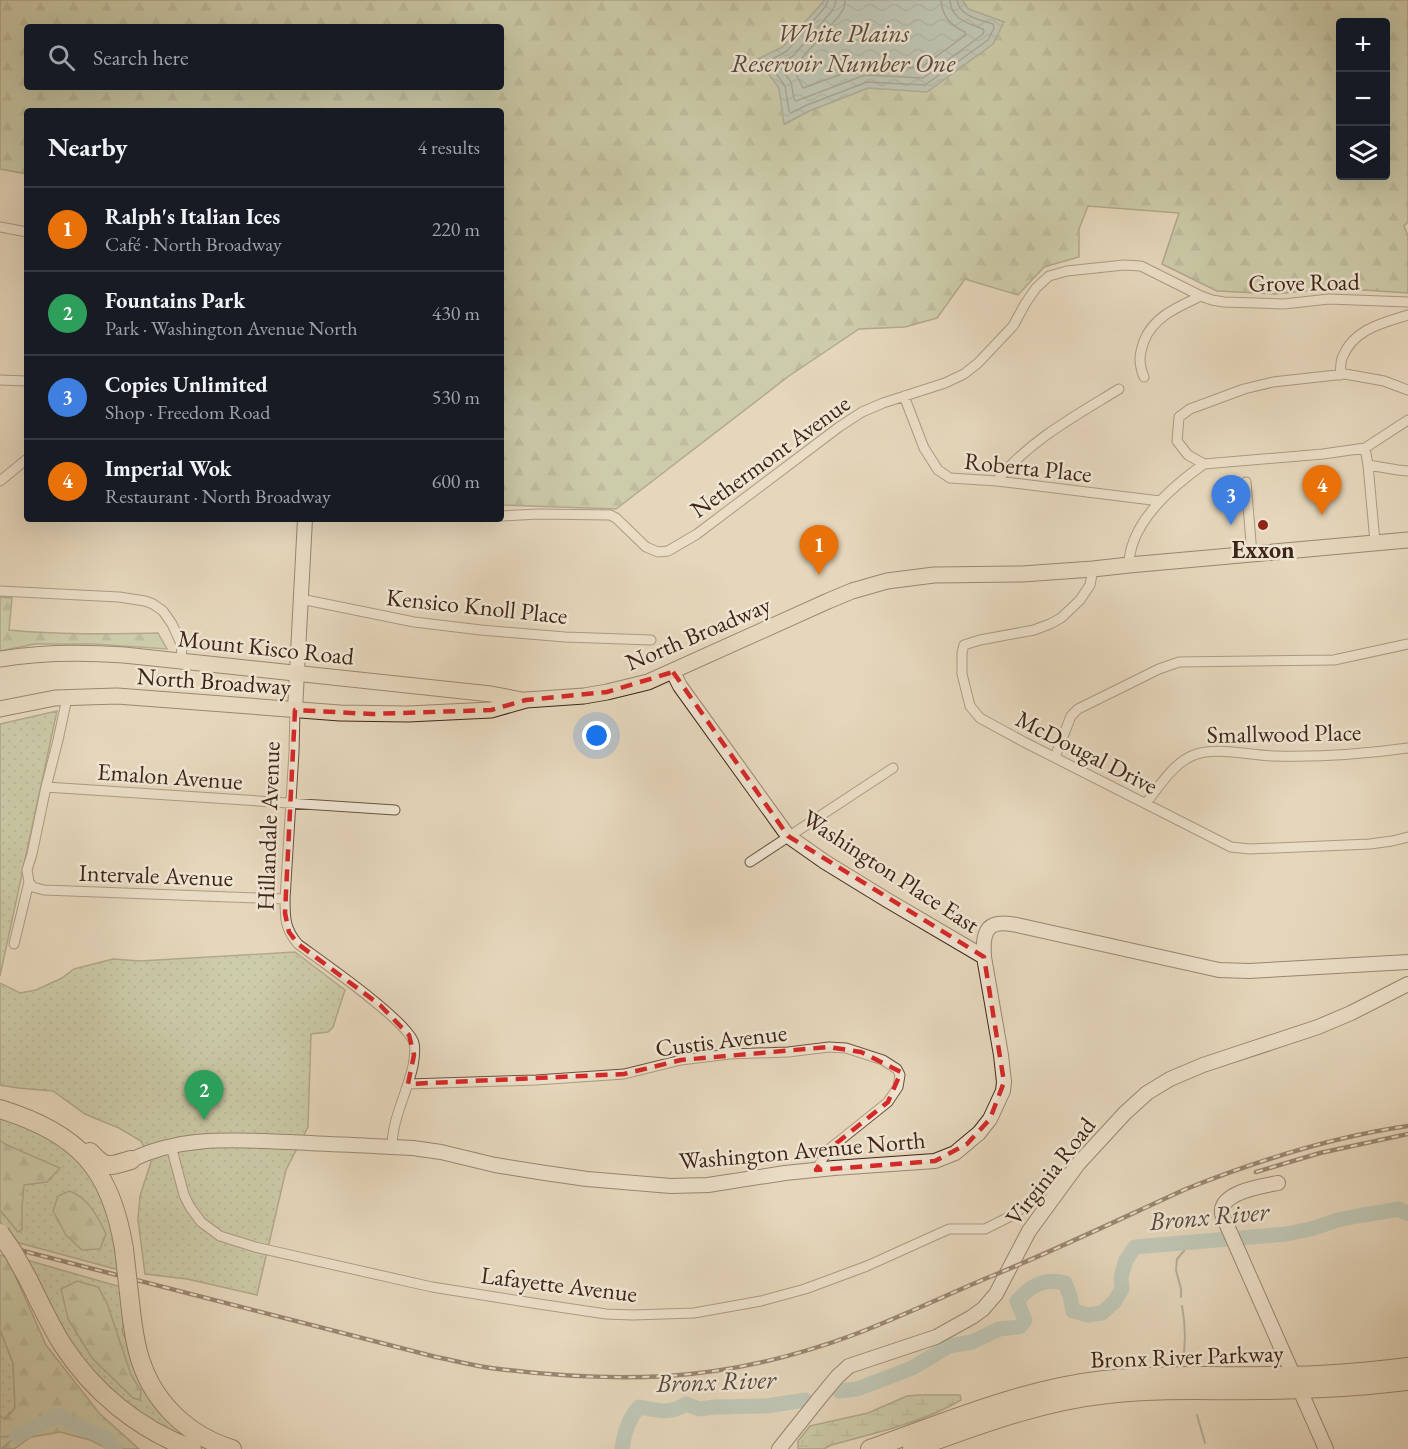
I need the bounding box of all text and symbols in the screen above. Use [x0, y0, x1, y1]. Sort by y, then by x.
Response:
water label: White Plains Reservoir Number One [731, 16, 956, 80]
map controls [1336, 18, 1390, 180]
button: + [1336, 18, 1390, 72]
search box [24, 24, 504, 90]
icon: search [45, 41, 78, 74]
text: Search here [93, 43, 188, 72]
button: − [1336, 72, 1390, 126]
button: layers [1336, 126, 1390, 180]
text: Nearby [48, 130, 128, 164]
text: 4 results [417, 134, 480, 160]
text: Ralph's Italian Ices [105, 202, 280, 231]
text: 1 [62, 216, 73, 242]
text: 220 m [432, 216, 480, 242]
text: Café · North Broadway [105, 231, 282, 257]
street label: Grove Road [1248, 266, 1361, 298]
text: Fountains Park [105, 286, 245, 315]
text: 2 [62, 300, 73, 326]
text: 430 m [432, 300, 480, 326]
text: Park · Washington Avenue North [105, 315, 357, 341]
text: Copies Unlimited [105, 370, 268, 399]
text: 3 [62, 384, 73, 410]
text: 530 m [432, 384, 480, 410]
street label: Nethermont Avenue [684, 388, 856, 524]
text: Shop · Freedom Road [105, 399, 270, 425]
street label: Roberta Place [963, 445, 1093, 489]
text: Imperial Wok [105, 454, 231, 483]
pin: 4 [1302, 466, 1342, 515]
text: 4 [62, 468, 73, 494]
text: 600 m [432, 468, 480, 494]
pin: 3 [1212, 476, 1250, 525]
text: Restaurant · North Broadway [105, 483, 331, 509]
marker: Exxon [1256, 518, 1270, 532]
pin: 1 [800, 526, 838, 575]
place label: Exxon [1231, 534, 1295, 565]
street label: Kensico Knoll Place [385, 581, 569, 631]
street label: North Broadway [621, 588, 776, 678]
street label: Mount Kisco Road [176, 622, 356, 672]
street label: North Broadway [136, 660, 293, 702]
street label: McDougal Drive [1011, 703, 1163, 801]
street label: Smallwood Place [1206, 716, 1362, 750]
your location [582, 721, 611, 750]
street label: Hillandale Avenue [250, 741, 286, 911]
street label: Emalon Avenue [96, 755, 244, 797]
street label: Washington Place East [797, 802, 986, 940]
street label: Intervale Avenue [78, 857, 234, 893]
street label: Custis Avenue [653, 1017, 789, 1063]
pin: 2 [184, 1070, 224, 1120]
street label: Virginia Road [998, 1110, 1102, 1231]
street label: Washington Avenue North [677, 1124, 927, 1176]
water label: Bronx River [1147, 1194, 1271, 1238]
street label: Lafayette Avenue [479, 1259, 639, 1309]
street label: Bronx River Parkway [1090, 1337, 1285, 1375]
water label: Bronx River [655, 1362, 778, 1400]

